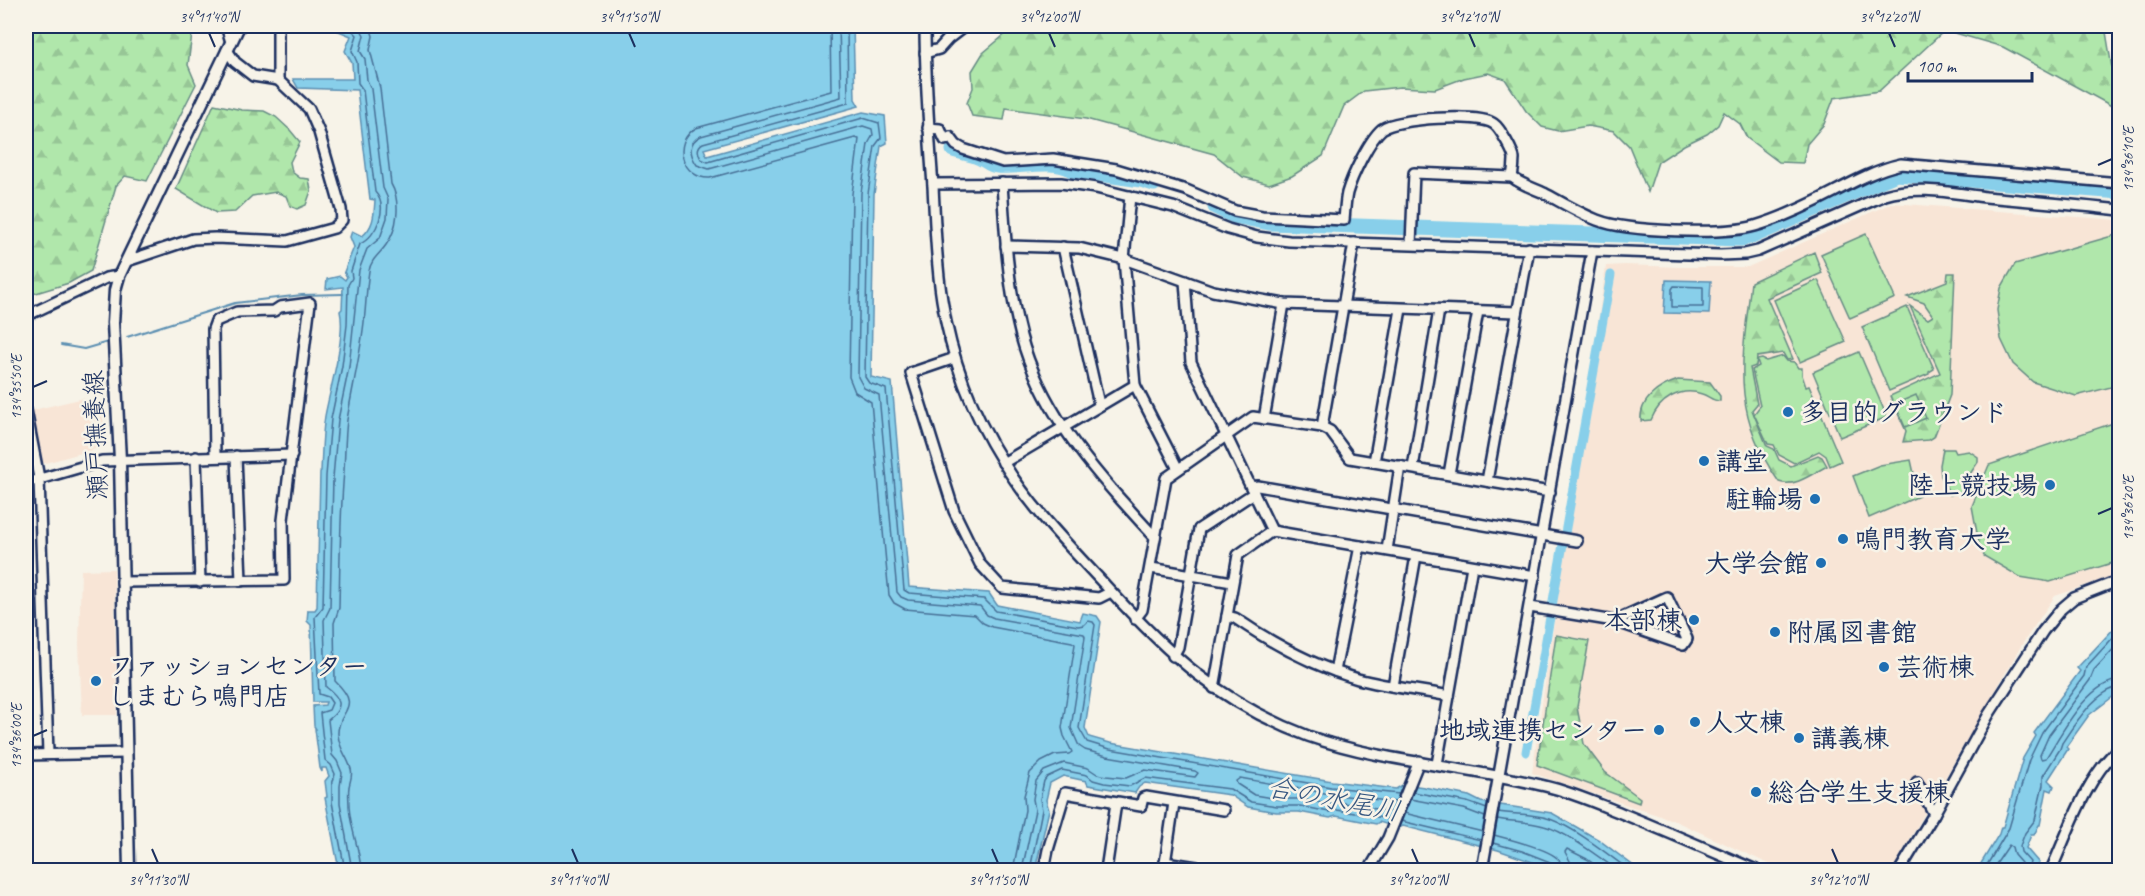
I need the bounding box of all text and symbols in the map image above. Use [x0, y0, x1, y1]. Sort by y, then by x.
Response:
text: 34°11'40"N [179, 8, 242, 27]
text: 34°11'50"N [599, 8, 662, 27]
text: 34°12'00"N [1019, 8, 1082, 27]
text: 34°12'10"N [1439, 8, 1502, 27]
text: 34°12'20"N [1859, 8, 1922, 27]
scale bar [1908, 45, 2032, 83]
text: 100 m [1917, 55, 1958, 77]
text: 134°36'10"E [2119, 125, 2138, 191]
text: 134°35'50"E [7, 353, 26, 419]
street label: 瀬戸撫養線 [77, 369, 114, 501]
place label: 多目的グラウンド [1800, 396, 2008, 429]
marker: 多目的グラウンド [1781, 405, 1795, 419]
place label: 講堂 [1716, 445, 1768, 478]
marker: 講堂 [1697, 454, 1711, 468]
place label: 陸上競技場 [1908, 469, 2038, 502]
text: 134°36'20"E [2119, 474, 2138, 540]
marker: 陸上競技場 [2043, 478, 2057, 492]
place label: 駐輪場 [1725, 483, 1803, 516]
marker: 駐輪場 [1808, 492, 1822, 506]
place label: 鳴門教育大学 [1855, 523, 2011, 556]
marker: 鳴門教育大学 [1836, 532, 1850, 546]
place label: 大学会館 [1705, 547, 1809, 580]
marker: 大学会館 [1814, 556, 1828, 570]
place label: 本部棟 [1604, 604, 1682, 637]
marker: 本部棟 [1687, 613, 1701, 627]
place label: 附属図書館 [1787, 616, 1917, 649]
marker: 附属図書館 [1768, 625, 1782, 639]
place label: ファッションセンター しまむら鳴門店 [108, 650, 367, 713]
place label: 芸術棟 [1896, 651, 1974, 684]
marker: 芸術棟 [1877, 660, 1891, 674]
marker: ファッションセンター しまむら鳴門店 [89, 674, 103, 688]
text: 134°36'00"E [7, 702, 26, 768]
place label: 人文棟 [1707, 706, 1785, 739]
place label: 地域連携センター [1439, 714, 1647, 747]
marker: 人文棟 [1688, 715, 1702, 729]
place label: 講義棟 [1811, 722, 1889, 755]
marker: 地域連携センター [1652, 723, 1666, 737]
marker: 講義棟 [1792, 731, 1806, 745]
water label: 合の水尾川 [1264, 769, 1404, 829]
place label: 総合学生支援棟 [1768, 776, 1950, 809]
marker: 総合学生支援棟 [1749, 785, 1763, 799]
text: 34°11'30"N [128, 871, 191, 890]
text: 34°11'40"N [548, 871, 611, 890]
text: 34°11'50"N [968, 871, 1031, 890]
text: 34°12'00"N [1388, 871, 1451, 890]
text: 34°12'10"N [1808, 871, 1871, 890]

